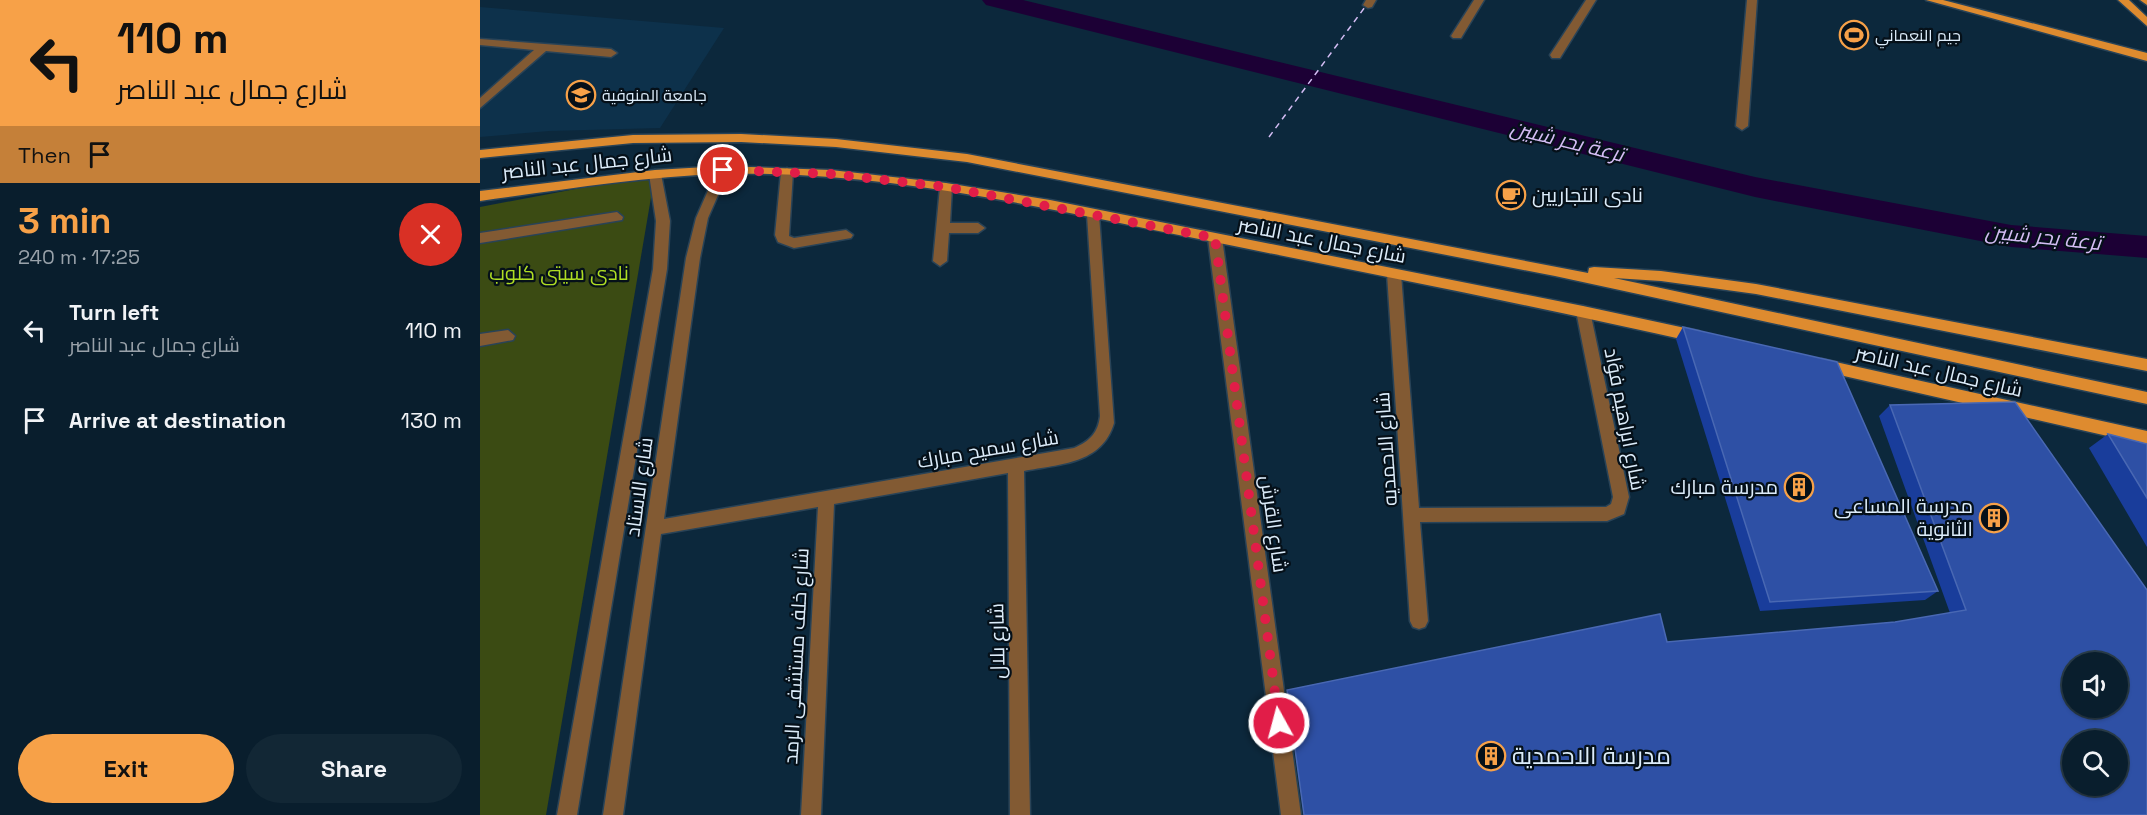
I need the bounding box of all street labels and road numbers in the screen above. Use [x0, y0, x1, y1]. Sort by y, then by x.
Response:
street label: شارع جمال عبد الناصر [500, 141, 673, 186]
street label: شارع جمال عبد الناصر [1235, 211, 1408, 270]
street label: شارع جمال عبد الناصر [1852, 339, 2025, 404]
street label: شارع ابراهيم فؤاد [1597, 345, 1652, 493]
street label: شارع الاحمديه [1369, 391, 1404, 507]
street label: شارع سميح مبارك [915, 424, 1061, 475]
street label: شارع الاستاد [619, 436, 660, 539]
street label: شارع القرش [1253, 474, 1294, 574]
street label: شارع خلف مستشفى الرمد [777, 547, 816, 765]
street label: شارع بلال [983, 603, 1012, 679]

